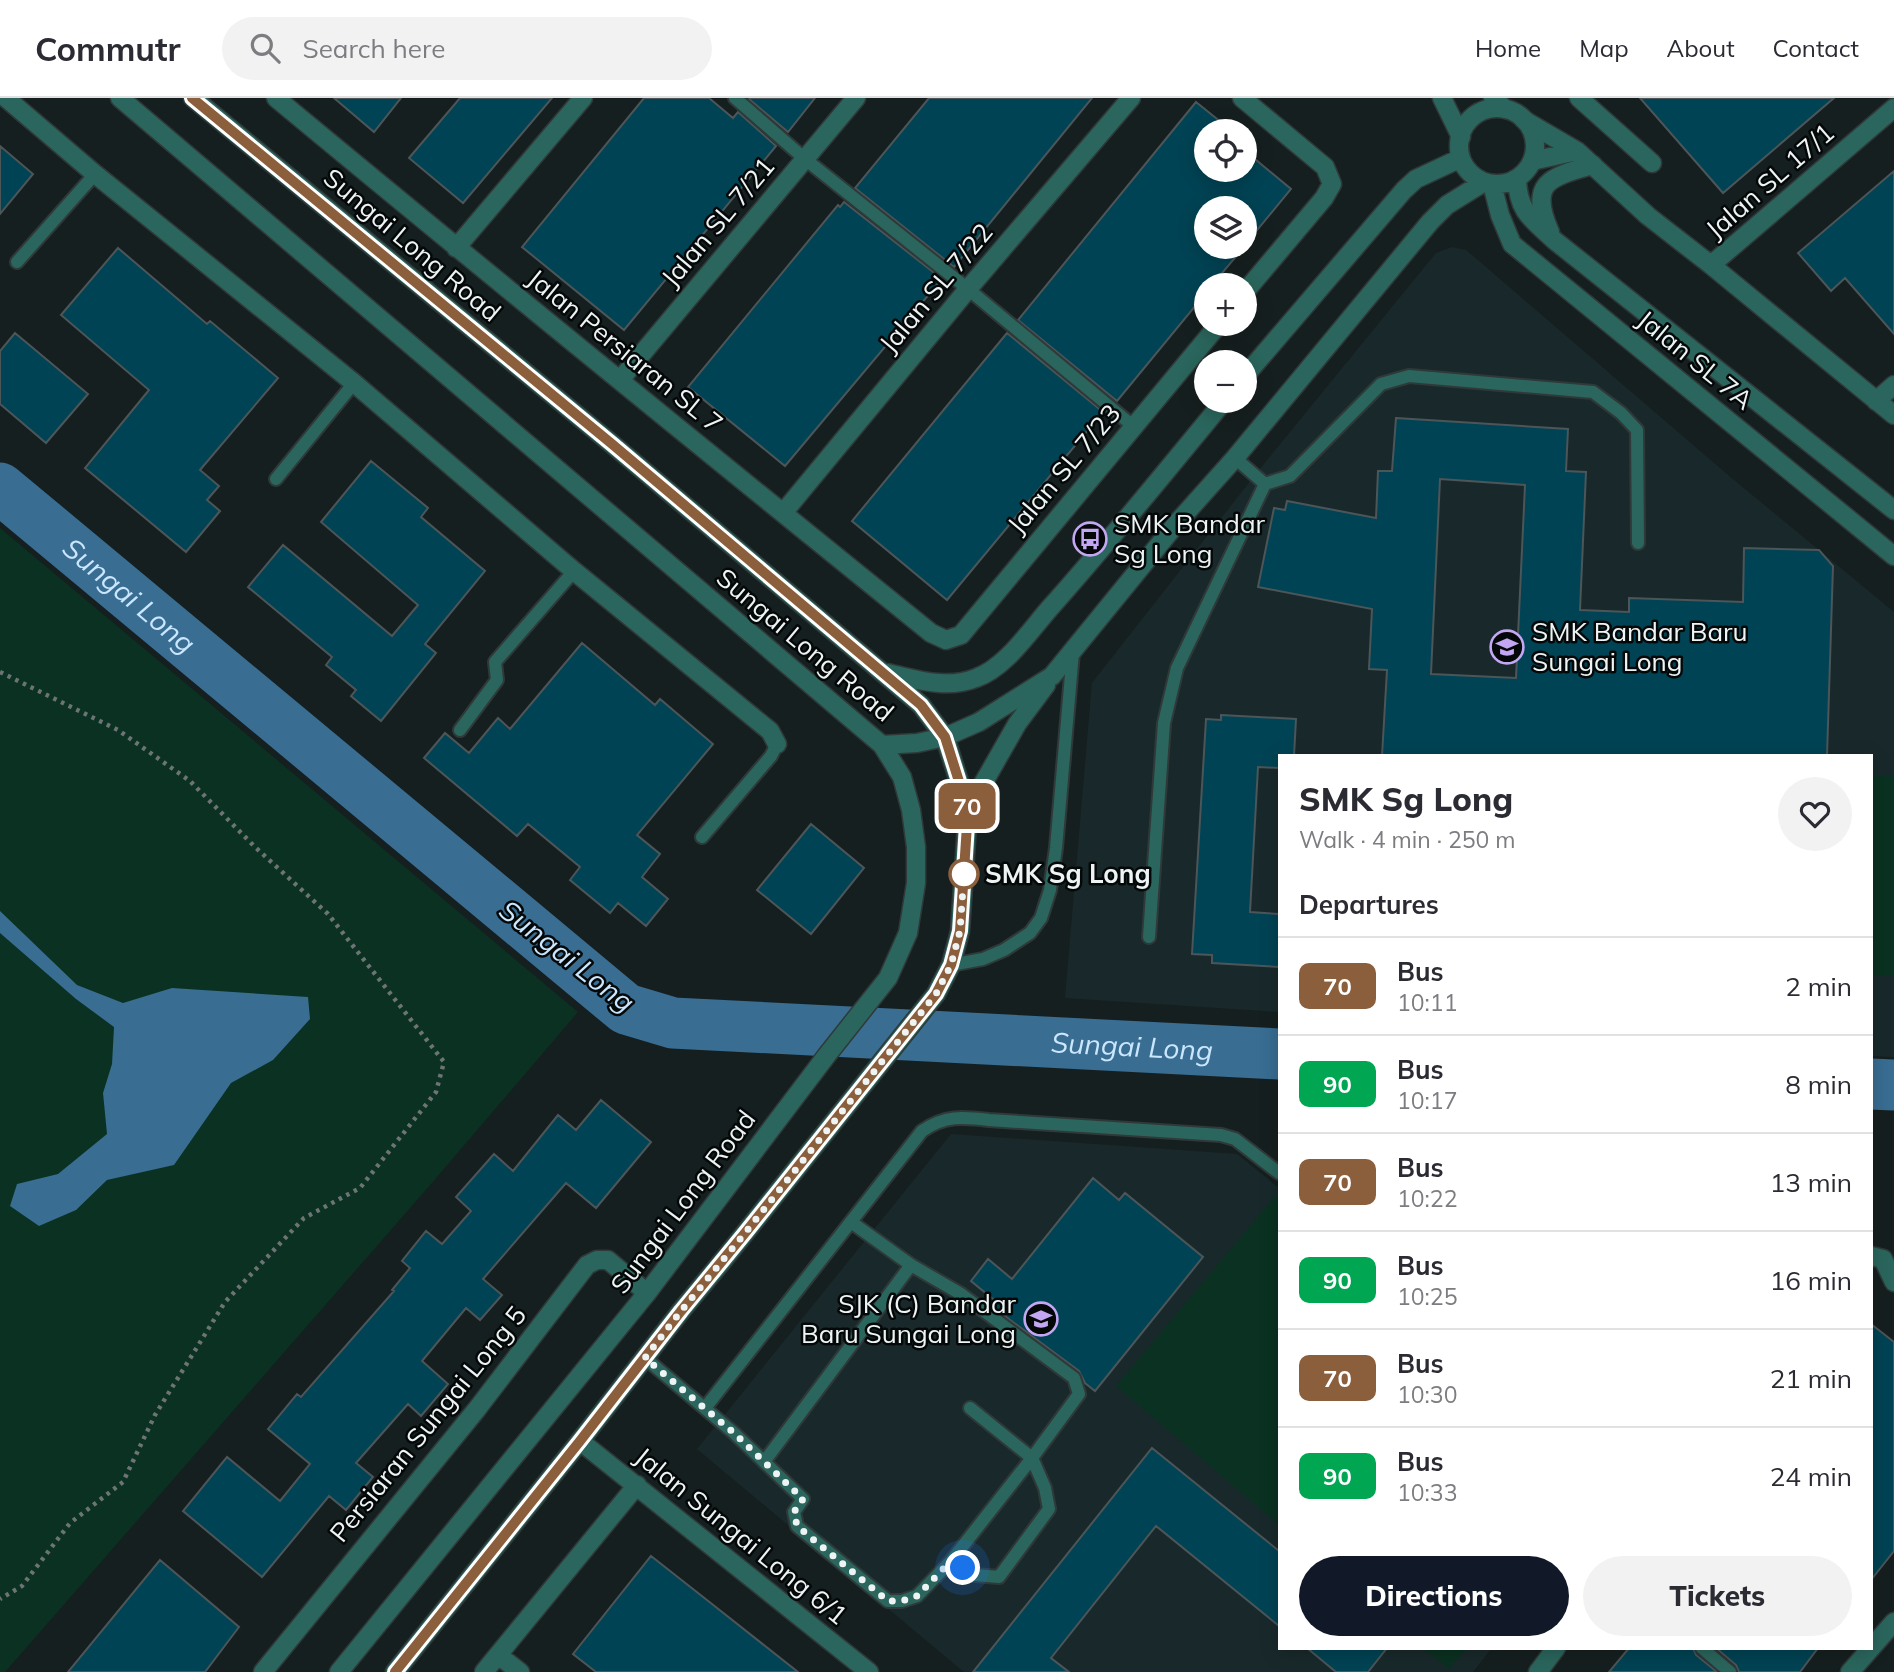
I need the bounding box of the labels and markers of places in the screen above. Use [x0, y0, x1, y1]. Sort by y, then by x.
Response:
place label: SMK Bandar Sg Long [1114, 507, 1265, 570]
bus stop icon: SMK Bandar Sg Long [1071, 520, 1109, 558]
place label: SMK Bandar Baru Sungai Long [1532, 615, 1747, 678]
school or university icon: SMK Bandar Baru Sungai Long [1488, 628, 1526, 666]
place label: SMK Sg Long [985, 857, 1151, 890]
marker: SMK Sg Long [949, 859, 979, 889]
place label: SJK (C) Bandar Baru Sungai Long [801, 1287, 1017, 1350]
school or university icon: SJK (C) Bandar Baru Sungai Long [1022, 1300, 1060, 1338]

